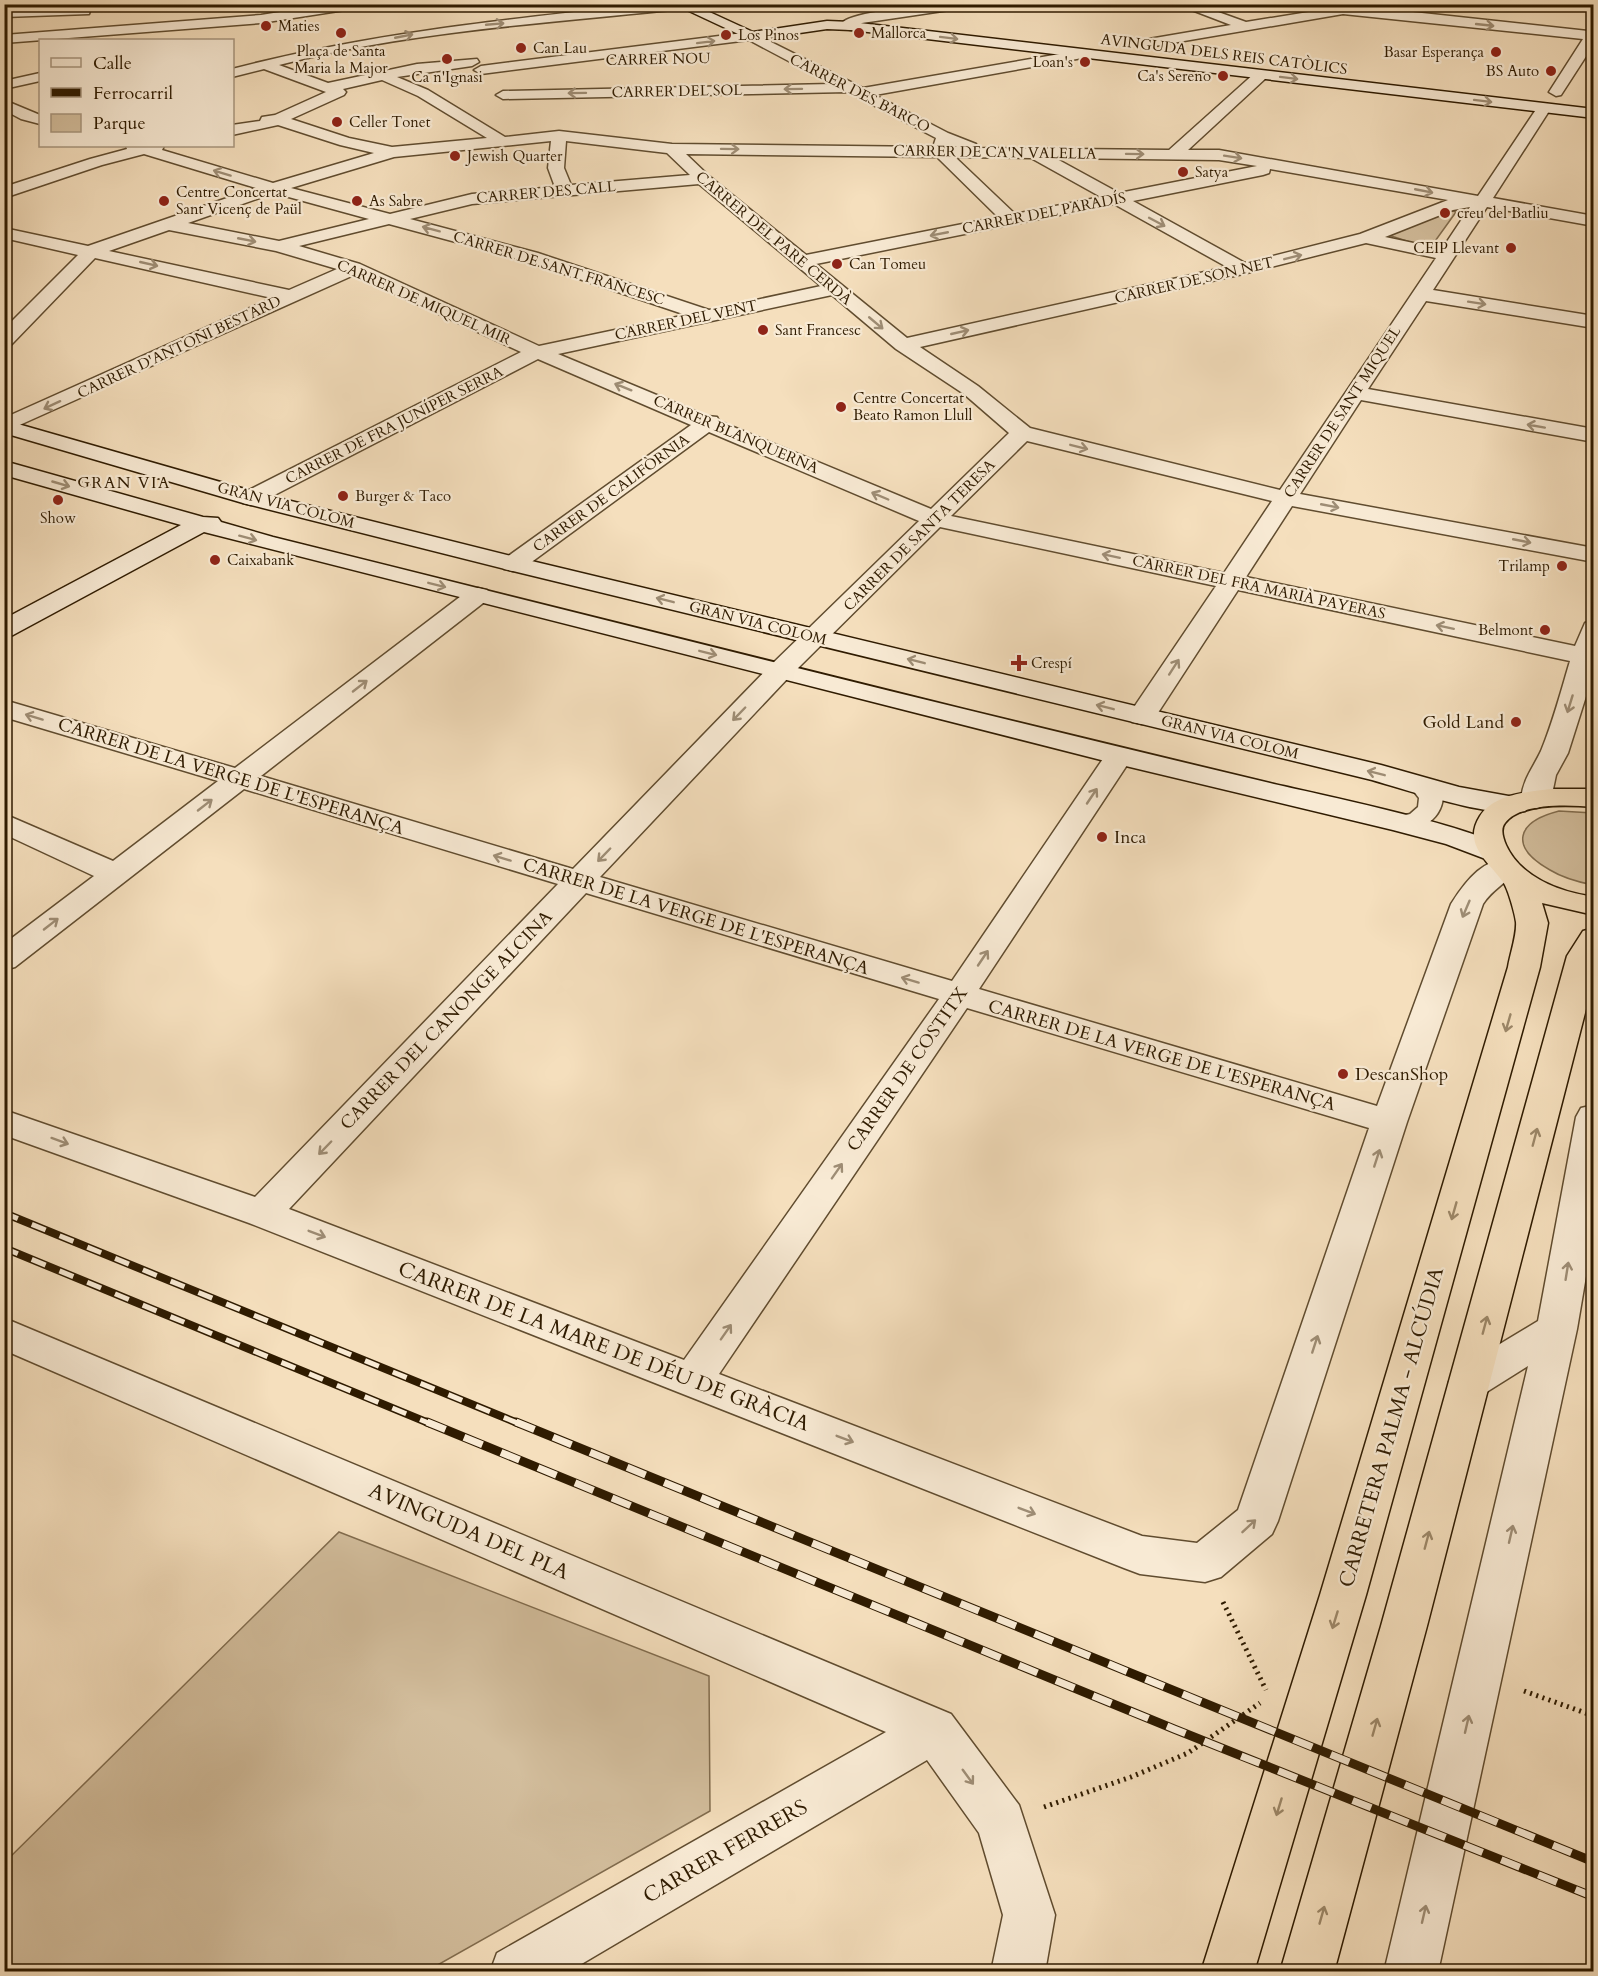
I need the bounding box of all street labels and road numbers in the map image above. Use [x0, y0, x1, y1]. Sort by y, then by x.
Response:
street label: AVINGUDA DELS REIS CATÒLICS [1100, 29, 1348, 79]
street label: CARRER NOU [606, 48, 711, 70]
street label: CARRER DES BARCO [786, 49, 934, 137]
street label: CARRER DEL SOL [611, 80, 743, 102]
street label: CARRER DE CA'N VALELLA [893, 140, 1097, 164]
street label: CARRER DEL PARE CERDÀ [692, 167, 857, 310]
street label: CARRER DES CALL [475, 176, 617, 208]
street label: CARRER DEL PARADÍS [960, 187, 1128, 239]
street label: CARRER DE SANT FRANCESC [451, 226, 667, 310]
street label: CARRER DE SON NET [1113, 252, 1275, 308]
street label: CARRER DE MIQUEL MIR [334, 255, 515, 350]
street label: CARRER D'ANTONI BESTARD [74, 291, 284, 403]
street label: CARRER DEL VENT [613, 295, 759, 345]
street label: CARRER DE SANT MIQUEL [1279, 322, 1406, 502]
street label: CARRER DE FRA JUNÍPER SERRA [282, 361, 507, 489]
street label: CARRER BLANQUERNA [650, 390, 822, 478]
street label: CARRER DE CALIFÒRNIA [529, 429, 694, 557]
street label: CARRER DE SANTA TERESA [839, 455, 999, 615]
street label: GRAN VIA COLOM [215, 477, 357, 533]
street label: CARRER DEL FRA MARIÀ PAYERAS [1131, 550, 1387, 624]
street label: GRAN VIA COLOM [687, 596, 829, 650]
street label: GRAN VIA COLOM [1159, 710, 1301, 764]
street label: CARRER DE LA VERGE DE L'ESPERANÇA [55, 712, 407, 841]
street label: CARRER DE LA VERGE DE L'ESPERANÇA [520, 852, 872, 981]
street label: CARRER DEL CANONGE ALCINA [334, 905, 558, 1136]
street label: CARRER DE COSTITX [841, 981, 974, 1157]
street label: CARRER DE LA VERGE DE L'ESPERANÇA [985, 994, 1339, 1117]
street label: CARRER DE LA MARE DE DÉU DE GRÀCIA [394, 1254, 814, 1439]
street label: CARRETERA PALMA - ALCÚDIA [1331, 1263, 1451, 1591]
street label: AVINGUDA DEL PLA [364, 1476, 574, 1587]
street label: CARRER FERRERS [638, 1793, 813, 1910]

